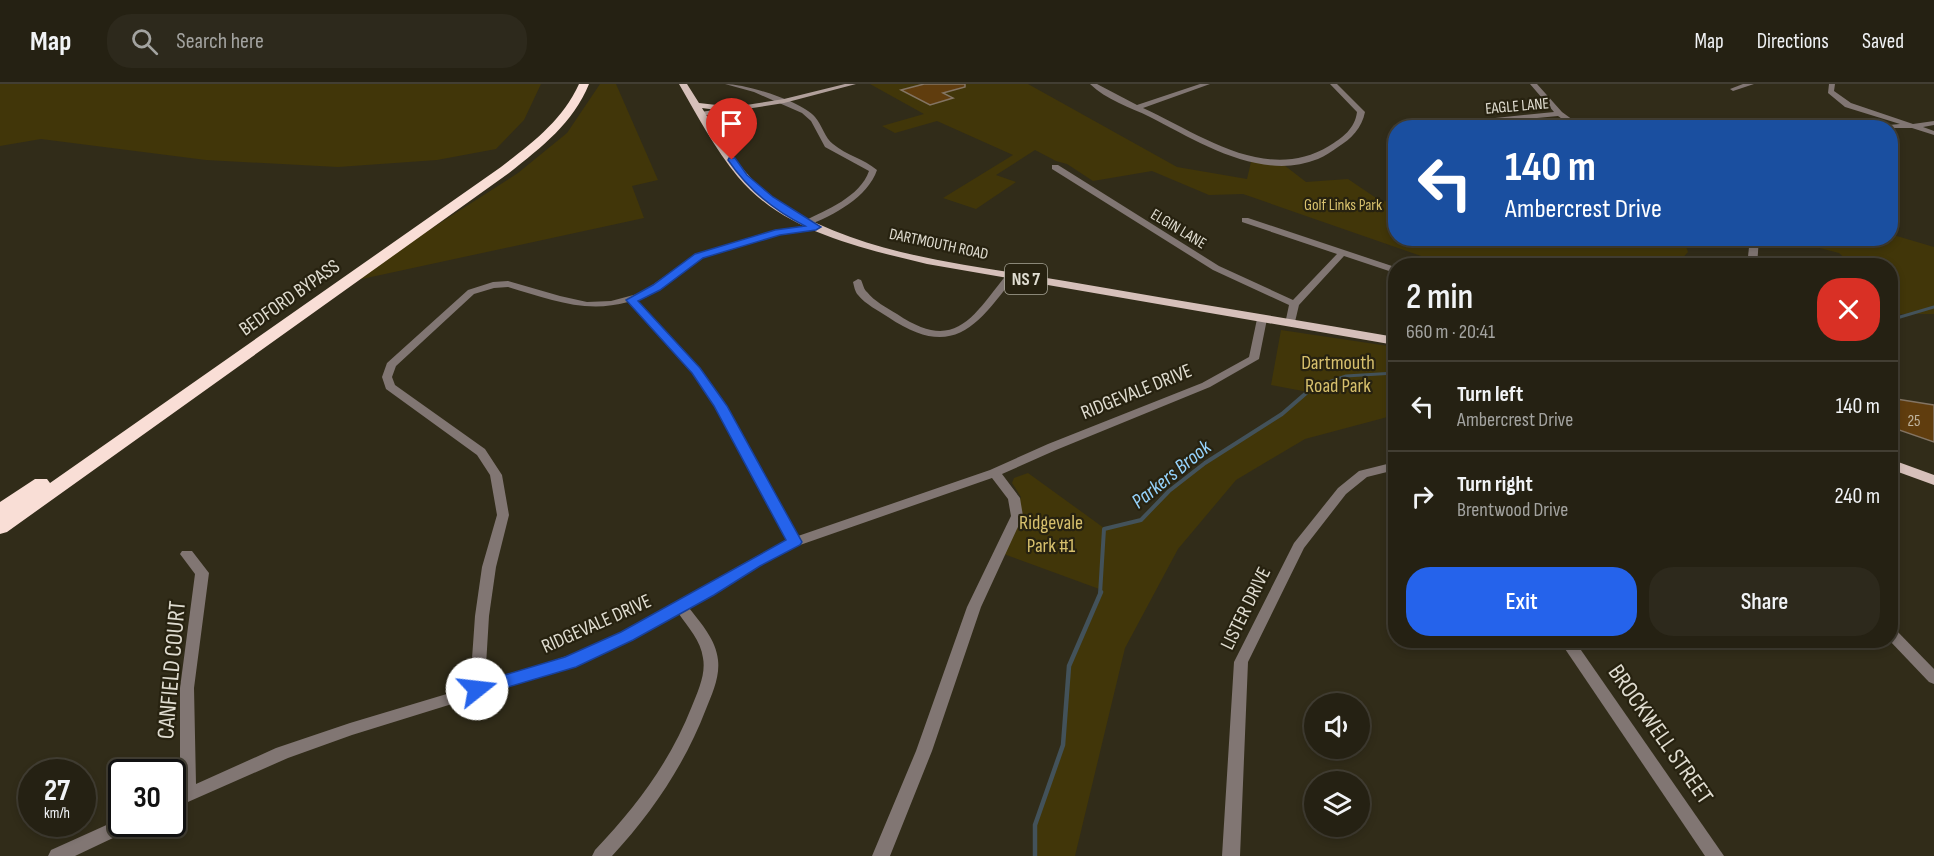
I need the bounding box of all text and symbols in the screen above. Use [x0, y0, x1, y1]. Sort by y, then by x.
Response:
search box [107, 14, 527, 68]
text: Map [30, 25, 71, 58]
icon: search [128, 25, 161, 58]
text: Search here [176, 28, 264, 55]
text: Map [1694, 29, 1724, 54]
text: Directions [1757, 29, 1829, 54]
text: Saved [1862, 29, 1904, 54]
street label: EAGLE LANE [1484, 94, 1550, 119]
pin [706, 98, 757, 160]
icon: arrive [715, 107, 748, 140]
text: 140 m [1505, 142, 1596, 193]
icon: left [1406, 144, 1484, 222]
text: Ambercrest Drive [1505, 193, 1662, 225]
park label: Golf Links Park [1304, 196, 1382, 215]
street label: ELGIN LANE [1147, 205, 1210, 253]
street label: DARTMOUTH ROAD [888, 225, 990, 264]
street label: BEDFORD BYPASS [235, 254, 344, 341]
road number: NS 7 [1005, 264, 1047, 294]
text: 2 min [1406, 276, 1473, 319]
button: close [1817, 278, 1880, 341]
text: 660 m · 20:41 [1406, 320, 1495, 344]
park label: Dartmouth Road Park [1301, 351, 1375, 398]
street label: RIDGEVALE DRIVE [1077, 359, 1195, 425]
text: Turn left [1457, 381, 1523, 408]
icon: left [1406, 390, 1439, 423]
text: 140 m [1836, 393, 1880, 420]
text: Ambercrest Drive [1457, 408, 1573, 432]
house number: 25 [1907, 412, 1921, 431]
water label: Parkers Brook [1127, 434, 1217, 514]
text: Turn right [1457, 471, 1533, 498]
icon: right [1406, 480, 1439, 513]
text: 240 m [1834, 483, 1880, 510]
text: Brentwood Drive [1457, 498, 1568, 522]
park label: Ridgevale Park #1 [1019, 511, 1083, 558]
street label: LISTER DRIVE [1216, 563, 1276, 654]
button: Exit [1406, 567, 1637, 636]
button: Share [1649, 567, 1880, 636]
street label: RIDGEVALE DRIVE [538, 589, 655, 659]
street label: CANFIELD COURT [151, 600, 192, 740]
position arrow [445, 657, 509, 721]
street label: BROCKWELL STREET [1602, 659, 1720, 810]
map controls [1304, 693, 1370, 837]
button: sound [1304, 693, 1370, 759]
speed limit sign: 30 [108, 759, 186, 837]
button: layers [1304, 771, 1370, 837]
text: 27 [44, 773, 70, 809]
text: km/h [44, 804, 70, 823]

